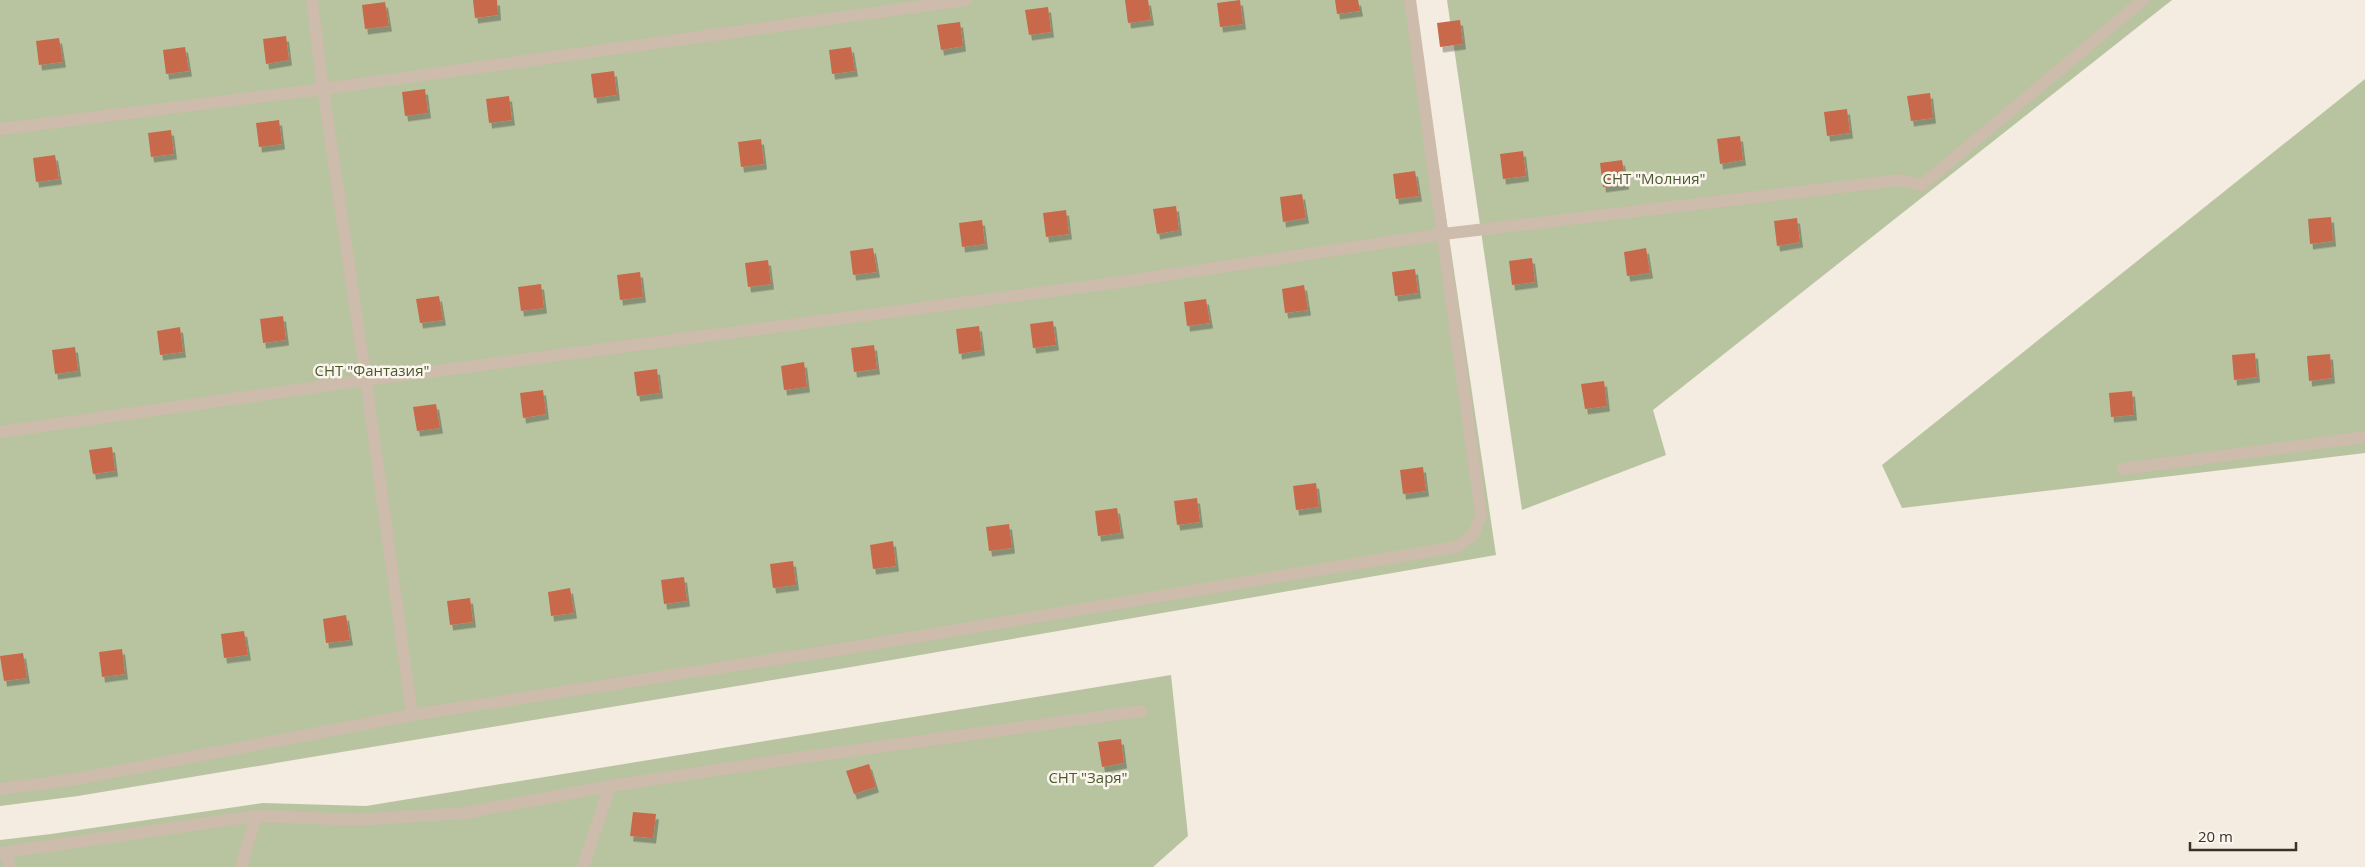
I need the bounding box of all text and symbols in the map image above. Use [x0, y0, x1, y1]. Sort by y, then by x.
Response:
park label: СНТ "Молния" [1602, 168, 1706, 188]
park label: СНТ "Фантазия" [315, 360, 429, 380]
park label: СНТ "Заря" [1048, 767, 1128, 787]
scale bar [2190, 820, 2296, 852]
text: 20 m [2198, 826, 2233, 846]

